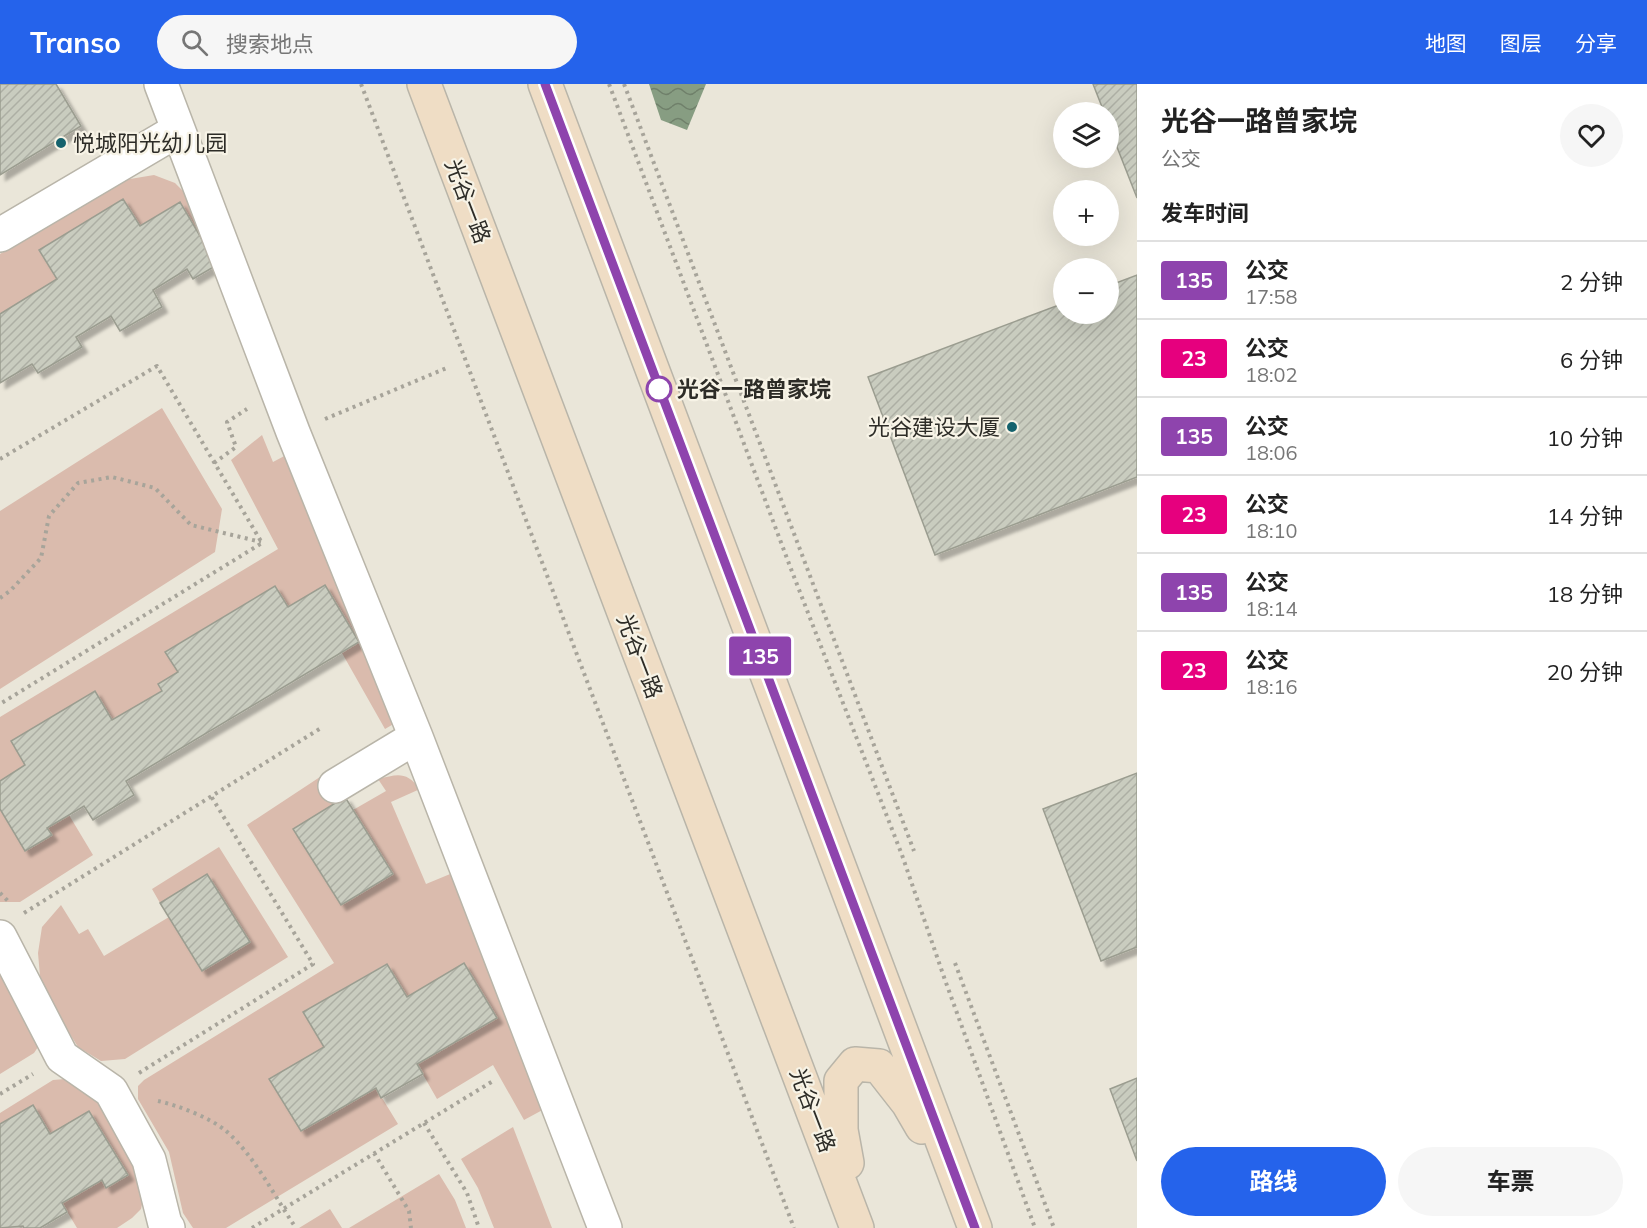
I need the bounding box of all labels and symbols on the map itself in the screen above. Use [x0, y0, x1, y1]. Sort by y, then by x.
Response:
place label: 悦城阳光幼儿园 [73, 129, 227, 157]
marker: 悦城阳光幼儿园 [54, 136, 68, 150]
street label: 光谷一路 [439, 155, 497, 247]
place label: 光谷一路曾家垸 [677, 375, 831, 403]
marker: 光谷一路曾家垸 [646, 376, 672, 402]
place label: 光谷建设大厦 [868, 413, 1000, 441]
marker: 光谷建设大厦 [1005, 420, 1019, 434]
street label: 光谷一路 [611, 610, 669, 702]
line badge: 135 [726, 636, 795, 676]
street label: 光谷一路 [784, 1064, 842, 1156]

